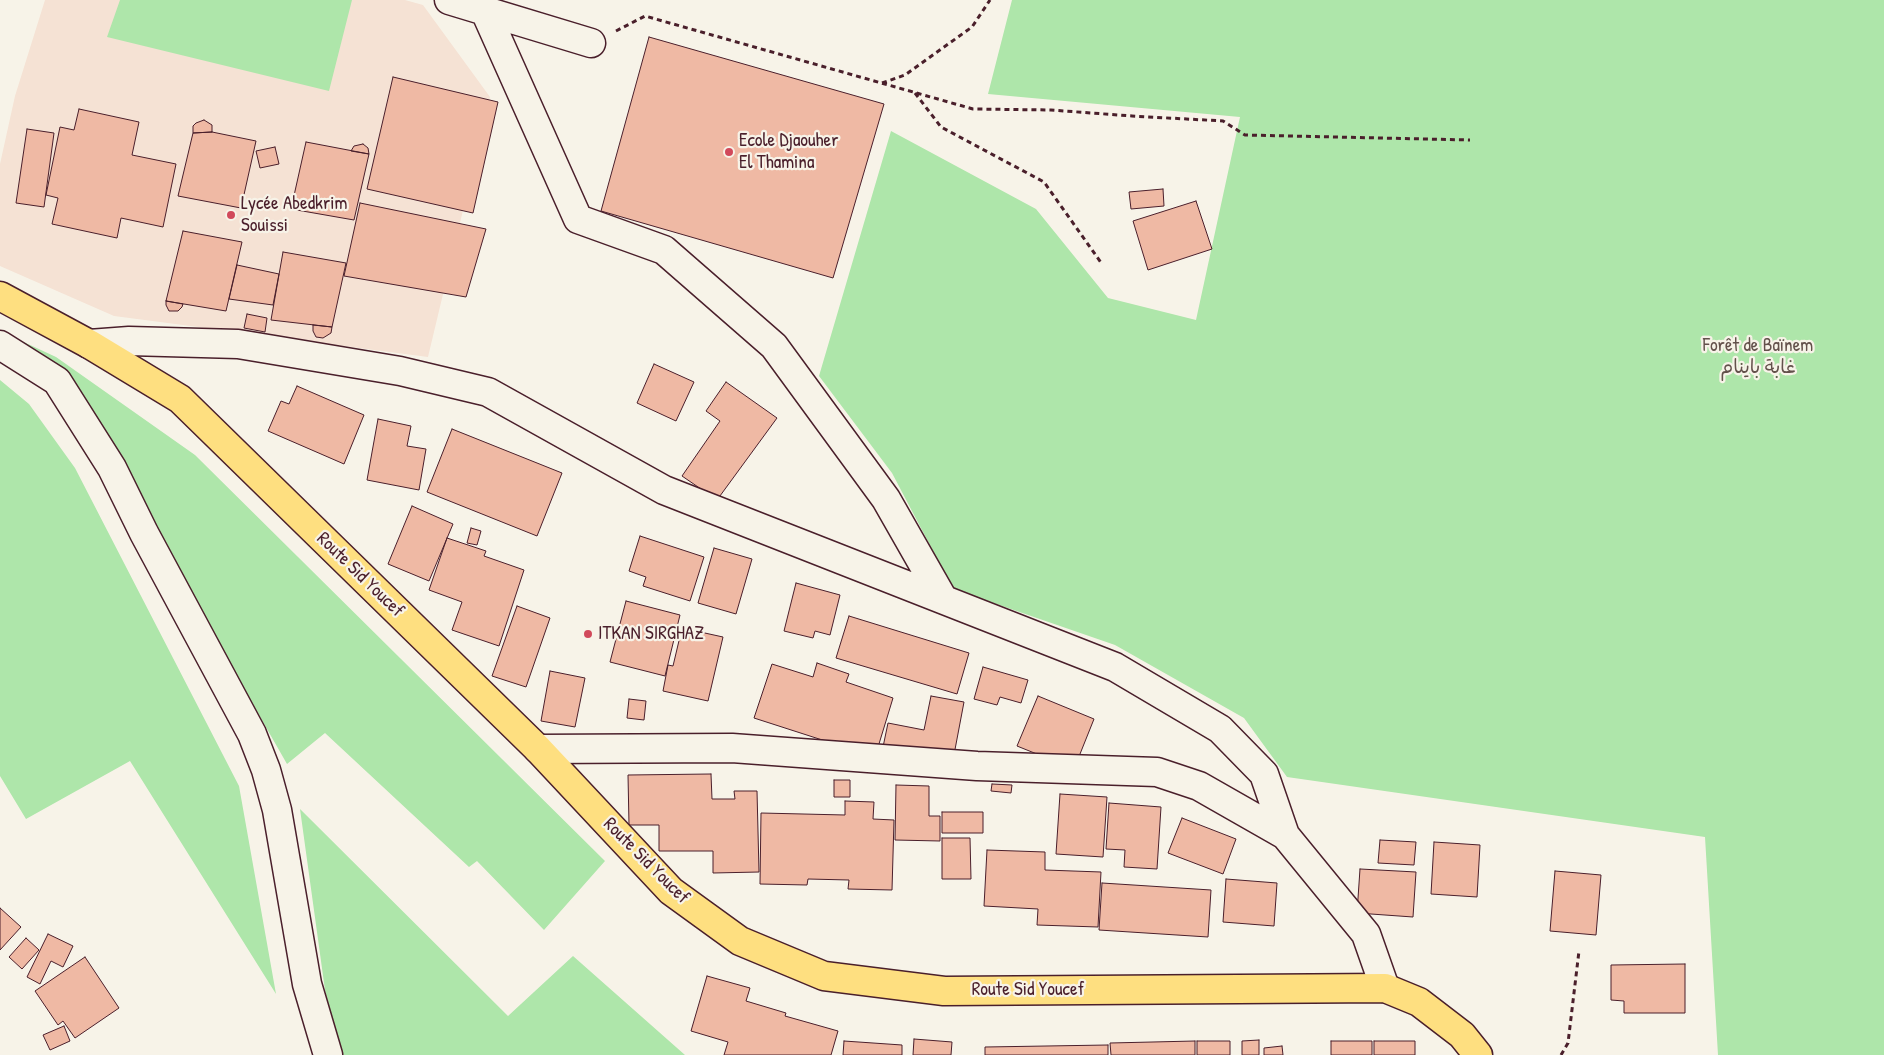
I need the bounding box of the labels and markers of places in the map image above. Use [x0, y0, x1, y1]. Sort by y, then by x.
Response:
place label: Ecole Djaouher El Thamina [739, 130, 838, 174]
marker: Ecole Djaouher El Thamina [723, 146, 735, 158]
place label: Lycée Abedkrim Souissi [241, 193, 347, 237]
marker: Lycée Abedkrim Souissi [225, 209, 237, 221]
place label: ITKAN SIRGHAZ [598, 623, 704, 645]
marker: ITKAN SIRGHAZ [582, 628, 594, 640]

